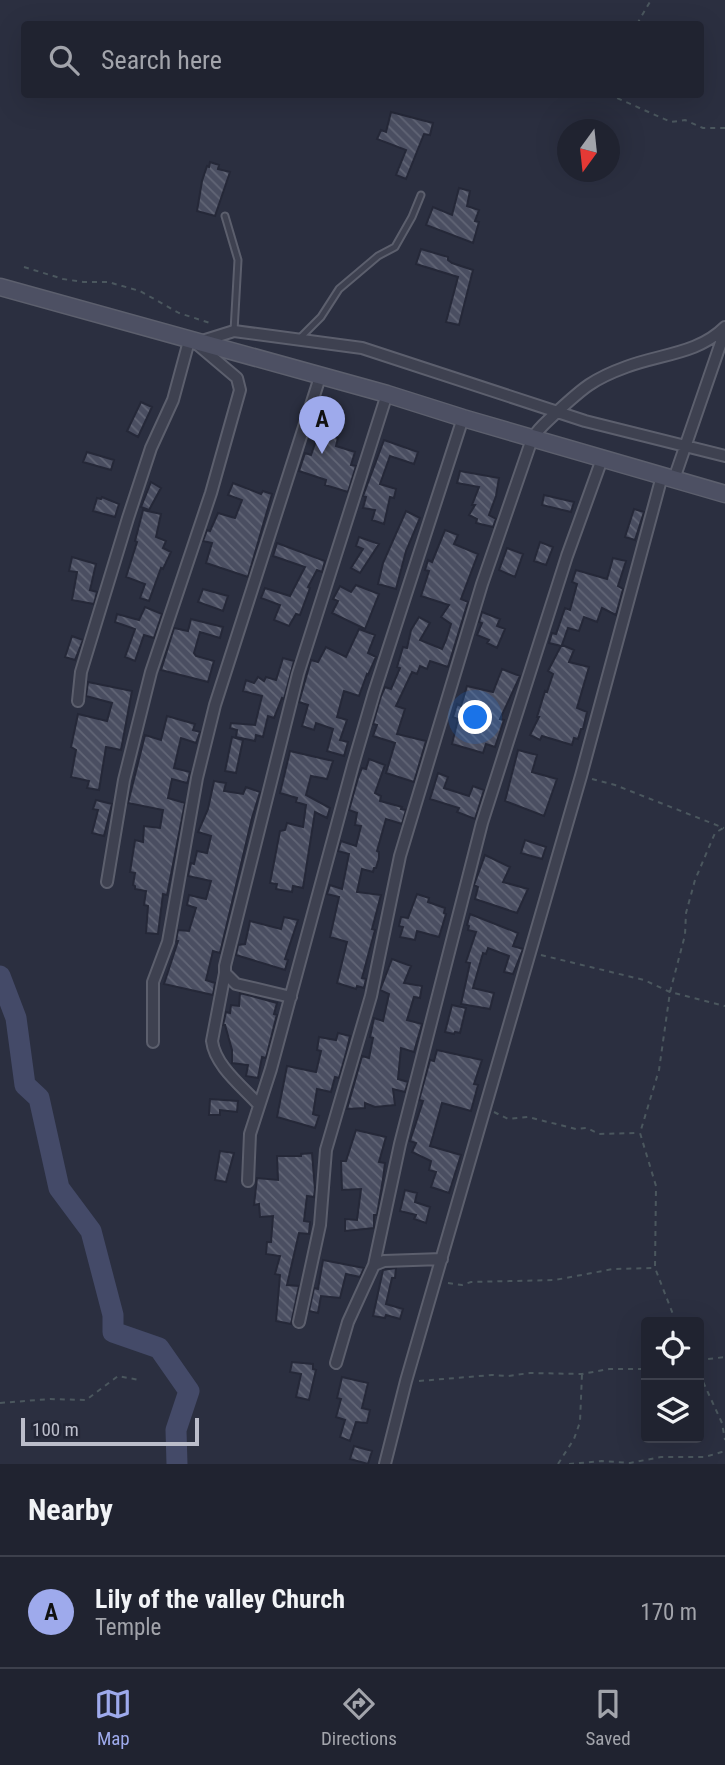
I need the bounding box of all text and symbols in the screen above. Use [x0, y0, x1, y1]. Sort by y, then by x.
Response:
search box [21, 21, 704, 98]
icon: search [45, 41, 83, 79]
text: Search here [101, 45, 222, 75]
north arrow [557, 119, 620, 182]
pin: A [299, 396, 345, 454]
your location [458, 700, 492, 734]
map controls [641, 1317, 704, 1443]
button: locate [641, 1317, 704, 1380]
button: layers [641, 1380, 704, 1443]
scale bar [21, 1415, 200, 1447]
text: 100 m [32, 1418, 79, 1441]
text: Nearby [28, 1492, 113, 1527]
text: Lily of the valley Church [95, 1584, 345, 1614]
text: A [44, 1599, 58, 1626]
text: 170 m [640, 1599, 697, 1626]
text: Temple [95, 1614, 161, 1641]
tab: Map [94, 1685, 132, 1750]
tab: Directions [321, 1685, 397, 1750]
tab: Saved [585, 1685, 631, 1750]

